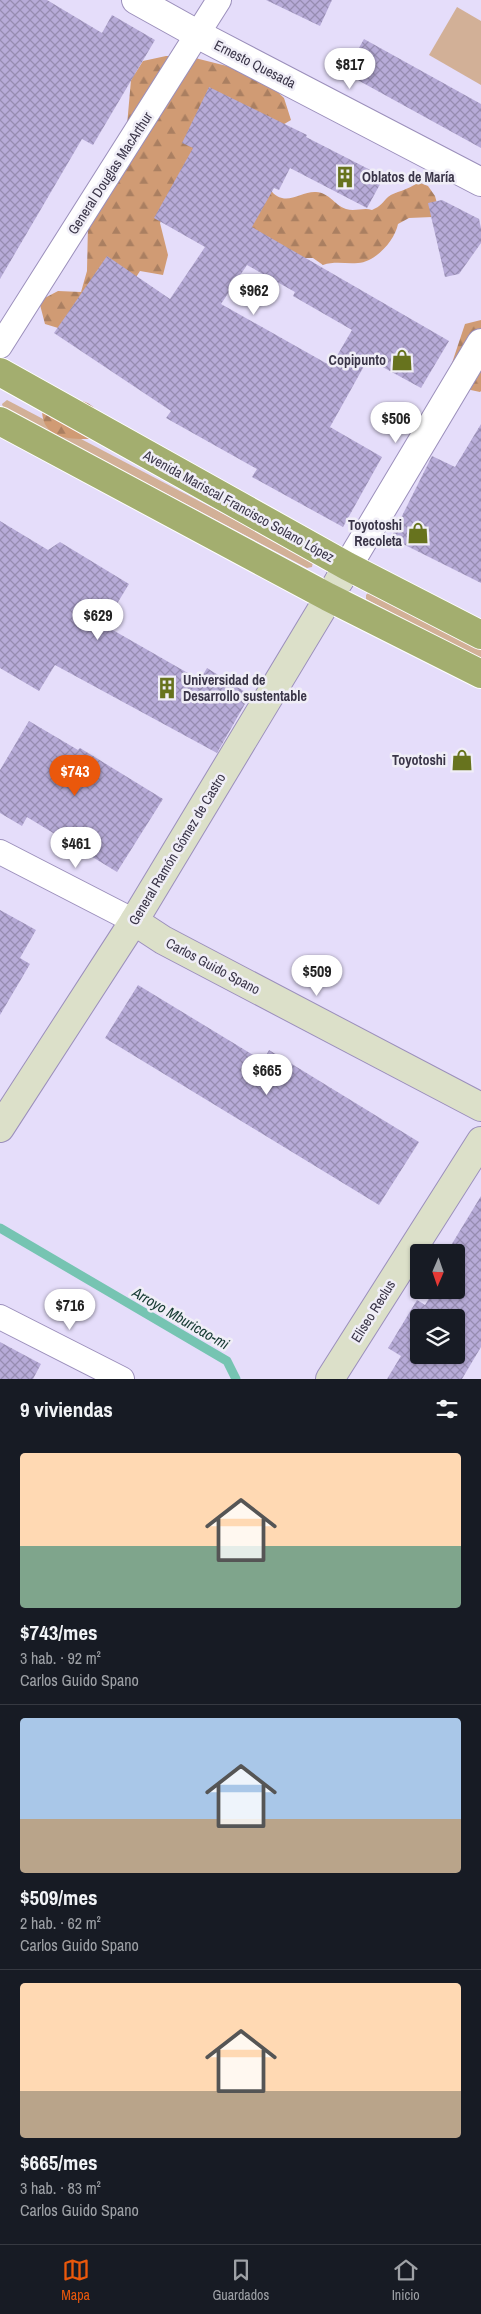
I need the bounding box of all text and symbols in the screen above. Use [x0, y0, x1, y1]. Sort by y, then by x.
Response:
street label: Ernesto Quesada [211, 36, 299, 93]
pin: $817 [320, 48, 380, 90]
text: $817 [335, 53, 365, 75]
street label: General Douglas MacArthur [64, 108, 156, 238]
building icon: Oblatos de María [332, 164, 358, 190]
place label: Oblatos de María [362, 168, 455, 186]
pin: $962 [224, 274, 284, 316]
text: $962 [239, 279, 269, 301]
shop icon: Copipunto [389, 347, 415, 373]
place label: Copipunto [329, 351, 386, 369]
pin: $506 [366, 402, 426, 444]
text: $506 [381, 407, 411, 429]
street label: Avenida Mariscal Francisco Solano López [140, 445, 338, 566]
place label: Toyotoshi Recoleta [348, 516, 403, 550]
shop icon: Toyotoshi Recoleta [405, 520, 431, 546]
pin: $629 [68, 598, 128, 641]
text: $629 [83, 604, 113, 626]
place label: Universidad de Desarrollo sustentable [183, 671, 307, 705]
building icon: Universidad de Desarrollo sustentable [154, 675, 180, 701]
shop icon: Toyotoshi [449, 747, 475, 773]
place label: Toyotoshi [392, 751, 446, 769]
pin: $743 [45, 754, 105, 797]
text: $743 [60, 760, 90, 782]
street label: General Ramón Gómez de Castro [124, 770, 230, 928]
pin: $461 [46, 826, 106, 869]
text: $461 [61, 832, 91, 854]
street label: Carlos Guido Spano [163, 934, 263, 998]
pin: $509 [287, 954, 347, 997]
text: $509 [302, 960, 332, 982]
pin: $665 [237, 1054, 297, 1096]
text: $665 [252, 1059, 282, 1081]
north arrow [410, 1244, 465, 1299]
map controls [410, 1244, 465, 1364]
street label: Eliseo Reclus [347, 1276, 399, 1346]
water label: Arroyo Mburicao-mi [128, 1281, 234, 1355]
pin: $716 [40, 1288, 100, 1331]
text: $716 [55, 1294, 85, 1316]
button: layers [410, 1309, 465, 1364]
text: 9 viviendas [20, 1395, 113, 1424]
icon: filters [433, 1395, 461, 1423]
icon: home [196, 1485, 286, 1575]
text: $743/mes [20, 1618, 98, 1647]
text: 3 hab. · 92 m² [20, 1647, 101, 1669]
text: Carlos Guido Spano [20, 1669, 139, 1691]
icon: home [196, 1751, 286, 1841]
text: $509/mes [20, 1883, 98, 1912]
text: 2 hab. · 62 m² [20, 1912, 101, 1934]
text: Carlos Guido Spano [20, 1934, 139, 1956]
icon: home [196, 2016, 286, 2106]
text: $665/mes [20, 2148, 98, 2177]
text: 3 hab. · 83 m² [20, 2177, 101, 2199]
text: Carlos Guido Spano [20, 2199, 139, 2221]
tab: Mapa [61, 2256, 90, 2304]
tab: Guardados [212, 2256, 269, 2304]
tab: Inicio [392, 2256, 420, 2304]

